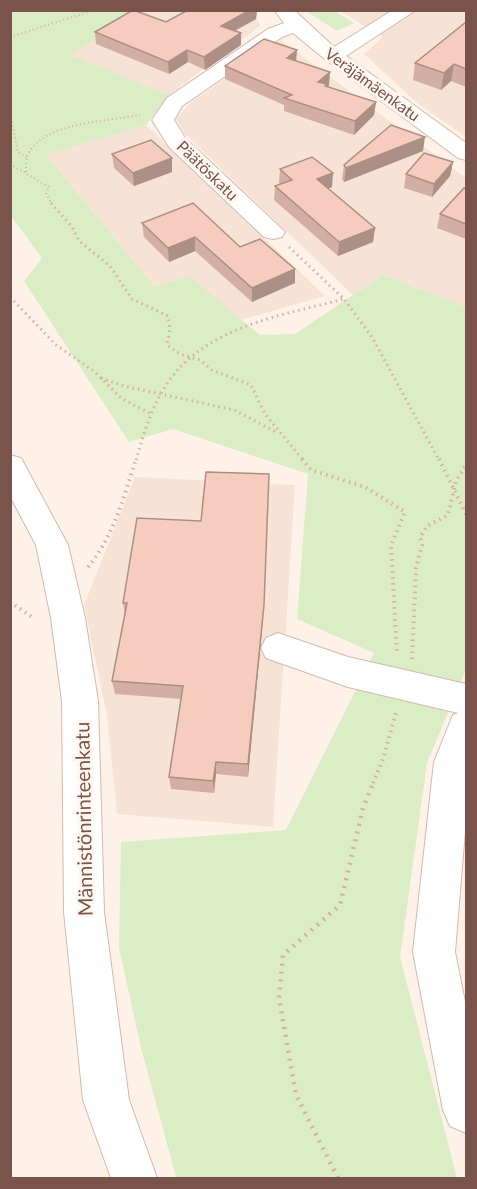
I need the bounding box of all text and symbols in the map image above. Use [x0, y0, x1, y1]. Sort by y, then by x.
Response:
street label: Veräjämäenkatu [322, 43, 424, 125]
street label: Päätöskatu [174, 136, 242, 204]
street label: Männistönrinteenkatu [69, 722, 97, 916]

